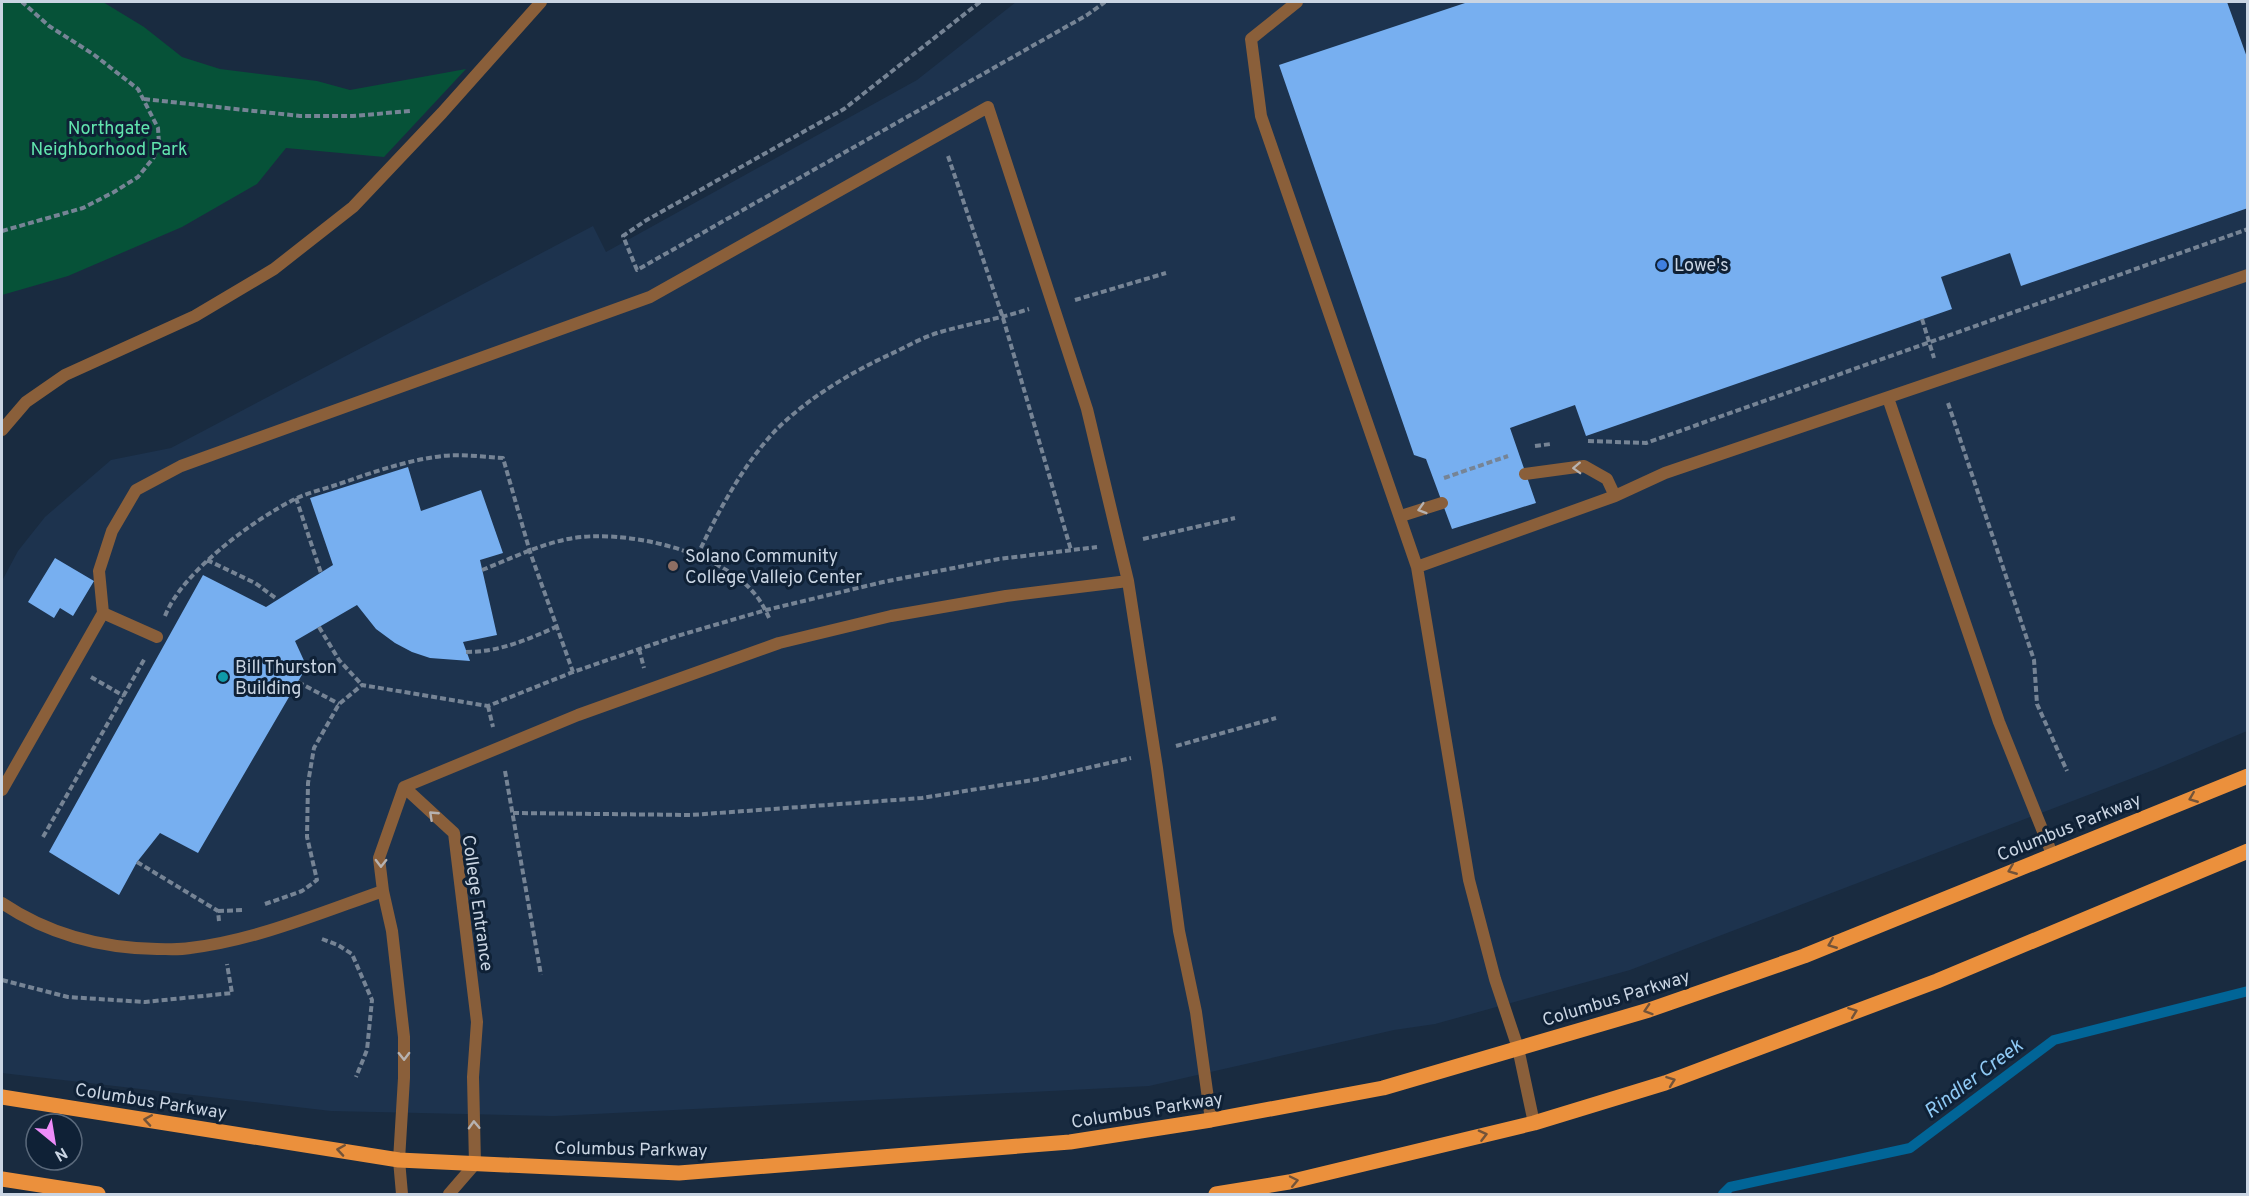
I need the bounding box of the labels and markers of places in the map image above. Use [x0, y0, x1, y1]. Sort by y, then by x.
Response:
place label: Lowe's [1674, 255, 1729, 278]
marker: Lowe's [1655, 258, 1669, 272]
place label: Solano Community College Vallejo Center [685, 546, 862, 590]
marker: Solano Community College Vallejo Center [666, 559, 680, 573]
place label: Bill Thurston Building [235, 657, 337, 701]
marker: Bill Thurston Building [216, 670, 230, 684]

